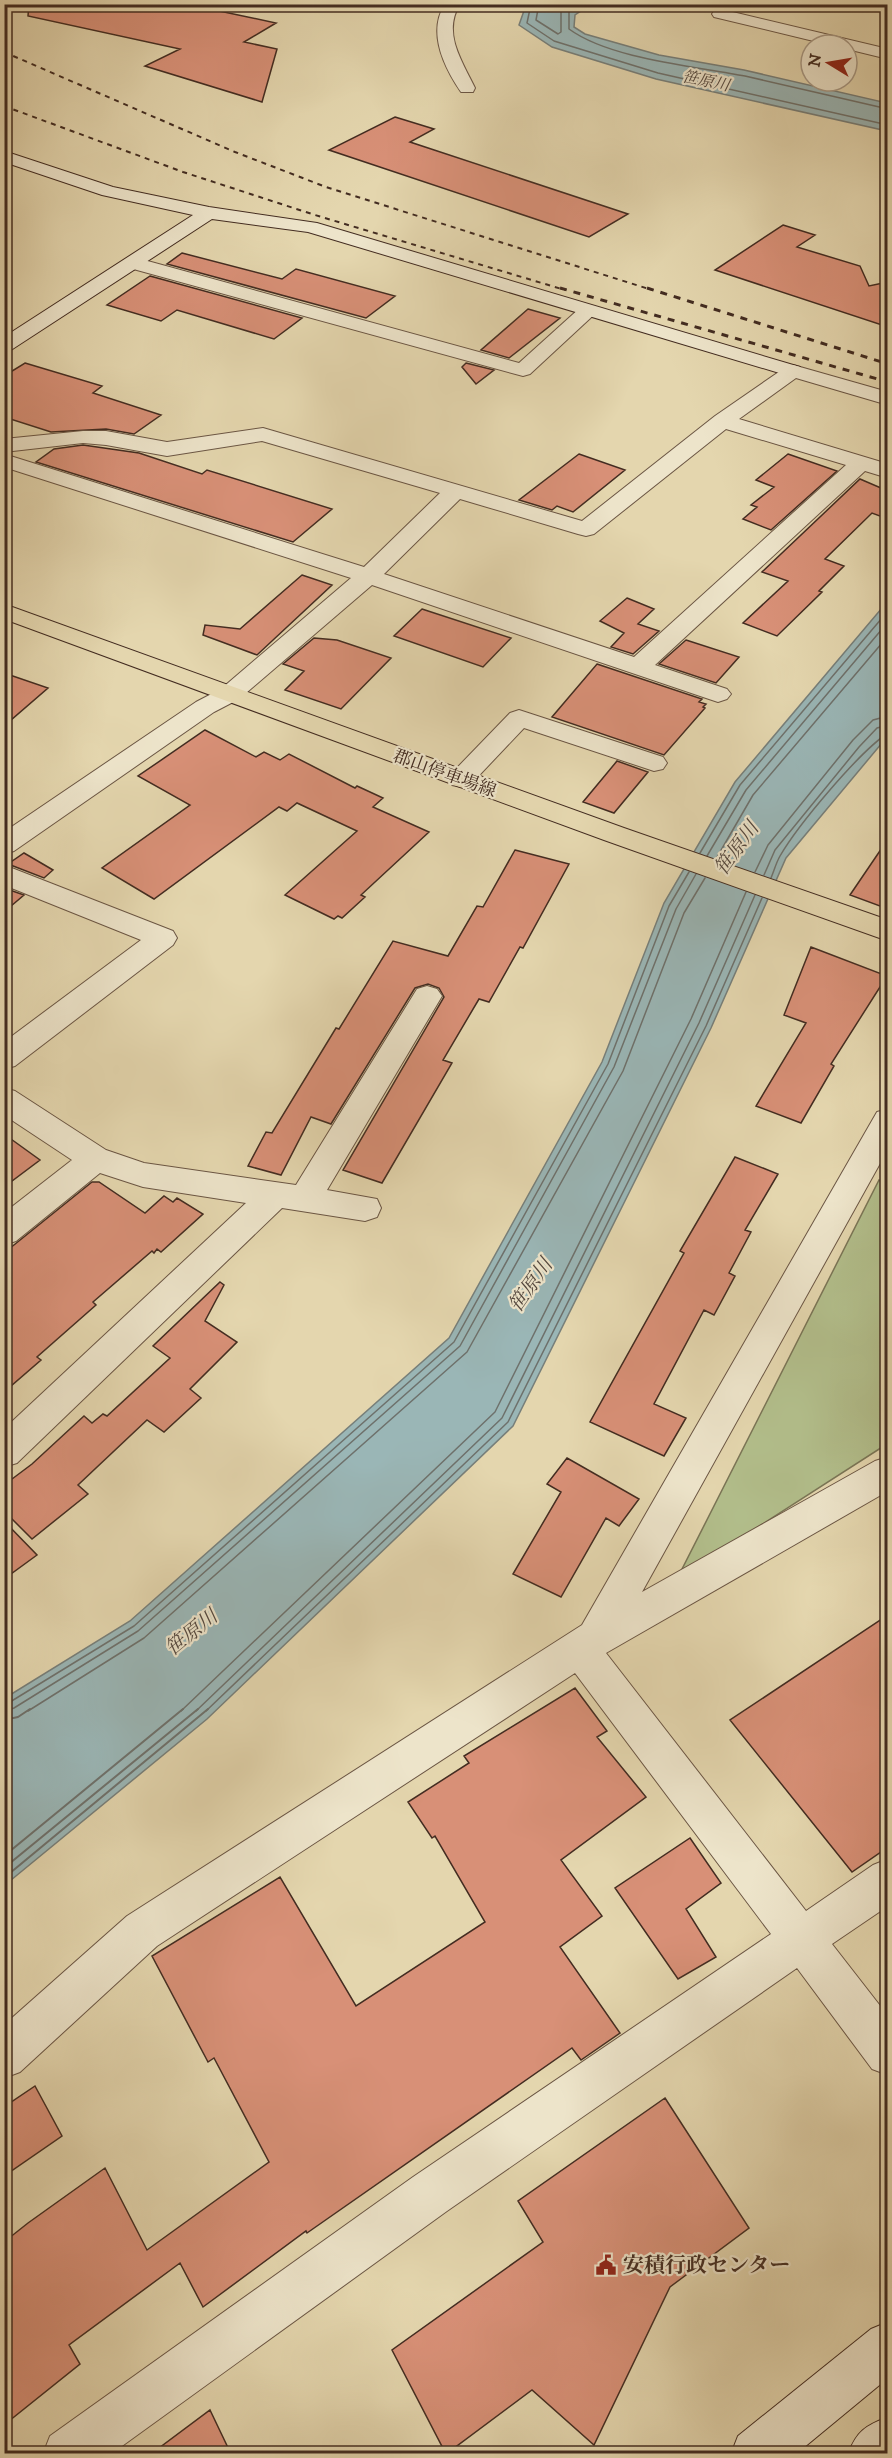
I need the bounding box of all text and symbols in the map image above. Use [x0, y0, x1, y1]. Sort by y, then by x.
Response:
north arrow [799, 33, 859, 93]
text: N [804, 52, 826, 69]
water label: 笹原川 [680, 66, 733, 96]
street label: 郡山停車場線 [390, 745, 499, 803]
water label: 笹原川 [709, 816, 766, 880]
water label: 笹原川 [504, 1252, 560, 1318]
water label: 笹原川 [161, 1603, 225, 1662]
public building icon: 安積行政センター [594, 2253, 618, 2277]
place label: 安積行政センター [623, 2253, 790, 2279]

